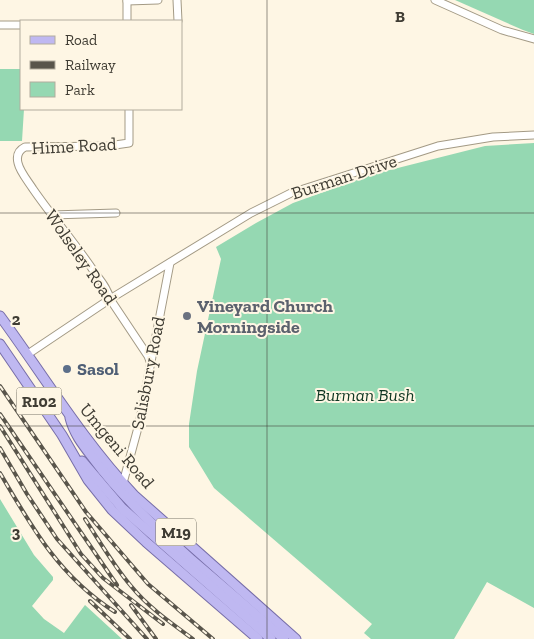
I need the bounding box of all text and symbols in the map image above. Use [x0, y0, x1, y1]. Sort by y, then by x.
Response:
text: B [395, 7, 405, 26]
legend [20, 20, 182, 110]
text: Road [65, 31, 98, 49]
text: Railway [65, 56, 116, 74]
text: Park [65, 81, 95, 99]
street label: Hime Road [31, 133, 117, 159]
street label: Burman Drive [289, 150, 399, 204]
street label: Wolseley Road [40, 205, 122, 309]
place label: Vineyard Church Morningside [197, 295, 334, 338]
text: 2 [12, 310, 21, 329]
marker: Vineyard Church Morningside [181, 310, 193, 322]
street label: Salisbury Road [126, 314, 170, 431]
place label: Sasol [77, 358, 119, 380]
marker: Sasol [61, 363, 73, 375]
park label: Burman Bush [315, 384, 415, 406]
road number: R102 [16, 388, 62, 414]
street label: Umgeni Road [75, 399, 159, 493]
road number: M19 [156, 518, 196, 546]
text: 3 [12, 523, 21, 542]

